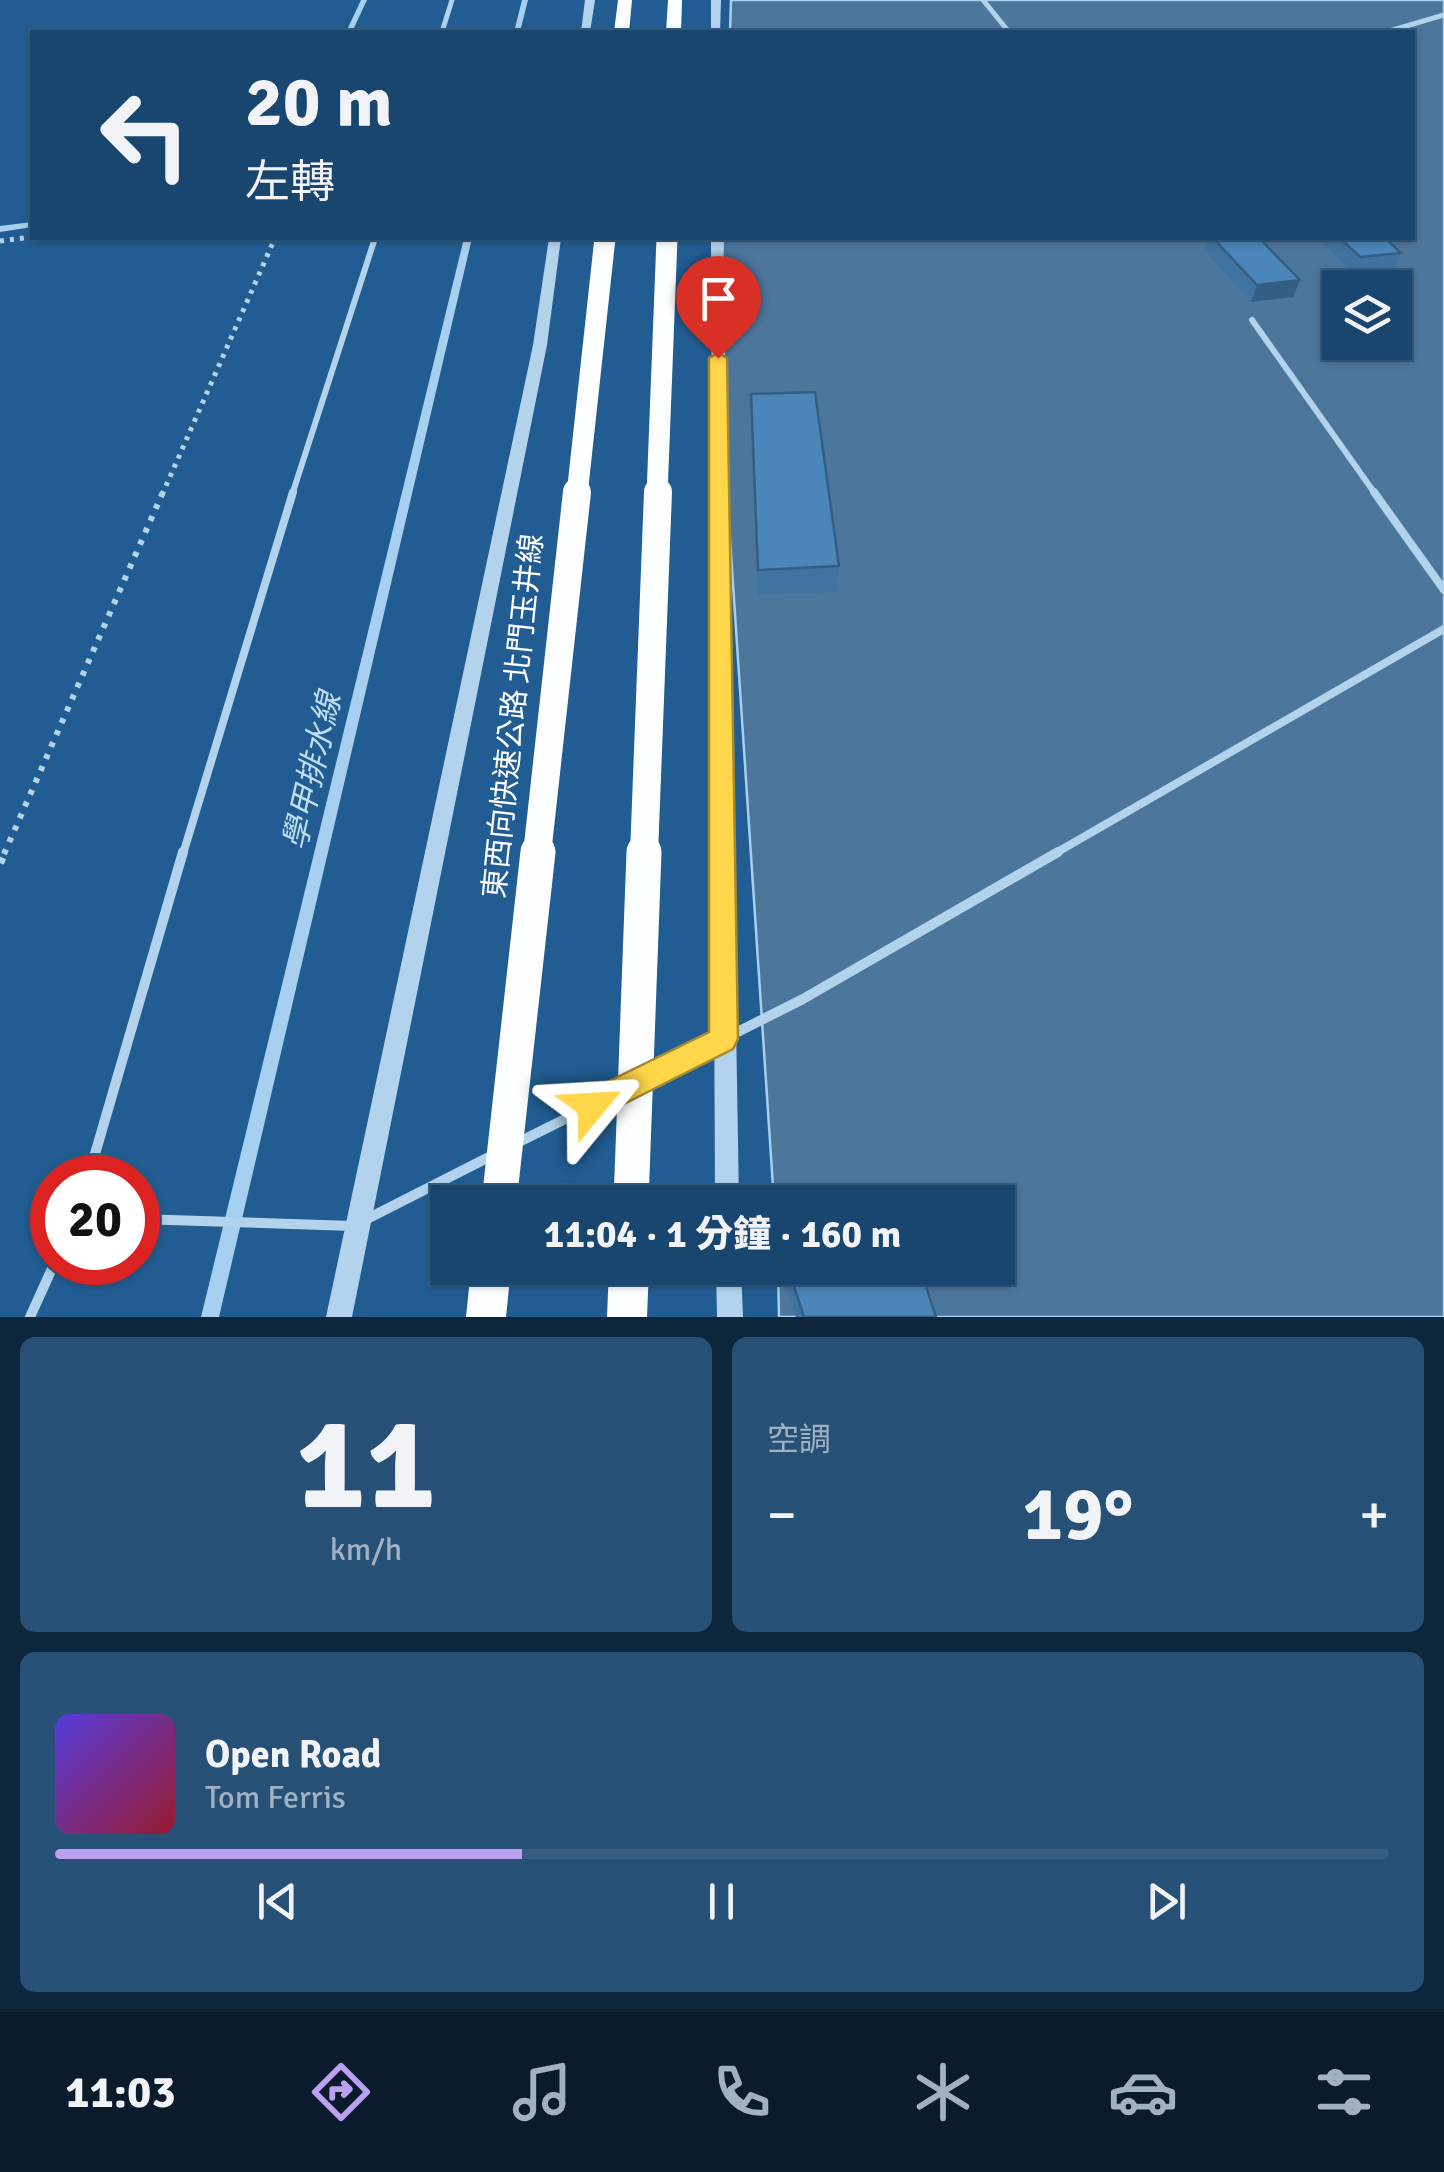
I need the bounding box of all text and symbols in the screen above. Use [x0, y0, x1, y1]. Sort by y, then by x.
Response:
text: 20 m [245, 59, 393, 145]
icon: left [80, 70, 210, 200]
text: 左轉 [245, 155, 335, 210]
pin [676, 256, 761, 359]
map controls [1322, 270, 1412, 360]
button: layers [1322, 270, 1412, 360]
icon: arrive [691, 271, 746, 326]
street label: 東西向快速公路 北門玉井線 [476, 532, 551, 900]
water label: 學甲排水線 [275, 686, 350, 853]
position arrow [540, 1054, 644, 1158]
speed limit sign: 20 [30, 1155, 160, 1285]
text: 11:04 · 1 分鐘 · 160 m [544, 1211, 901, 1258]
text: 11 [296, 1385, 436, 1545]
text: 空調 [767, 1420, 831, 1459]
text: 19° [1023, 1468, 1134, 1561]
text: − [767, 1481, 797, 1549]
text: + [1359, 1481, 1389, 1549]
text: km/h [330, 1530, 402, 1569]
text: Open Road [205, 1731, 381, 1778]
text: Tom Ferris [205, 1778, 346, 1817]
icon: previous [250, 1874, 305, 1929]
icon: pause [694, 1874, 749, 1929]
icon: next [1139, 1874, 1194, 1929]
icon: directions [306, 2057, 376, 2127]
icon: music [507, 2057, 577, 2127]
icon: phone [707, 2057, 777, 2127]
icon: climate [908, 2057, 978, 2127]
icon: car [1108, 2057, 1178, 2127]
icon: filters [1309, 2057, 1379, 2127]
text: 11:03 [65, 2065, 176, 2120]

